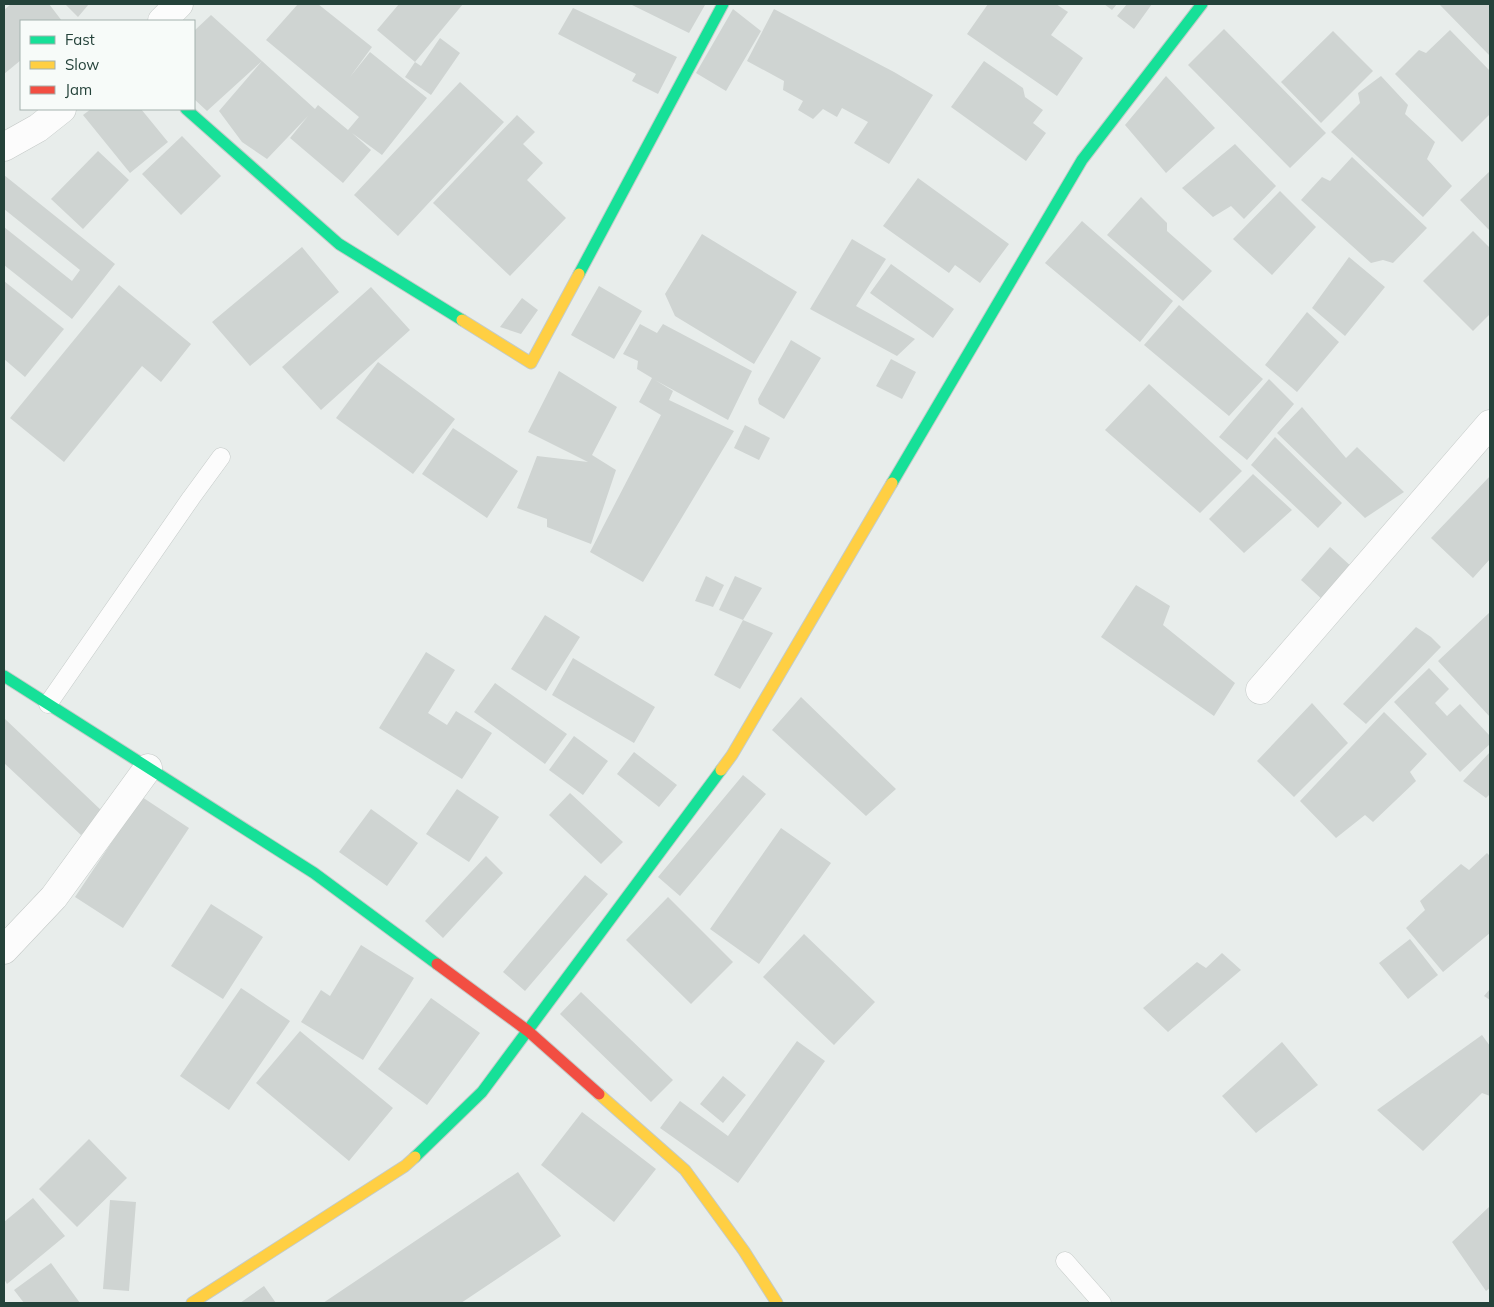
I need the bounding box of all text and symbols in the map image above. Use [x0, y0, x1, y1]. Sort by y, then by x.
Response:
legend [20, 20, 195, 110]
text: Fast [65, 30, 95, 49]
text: Slow [65, 55, 99, 74]
text: Jam [65, 80, 92, 99]

